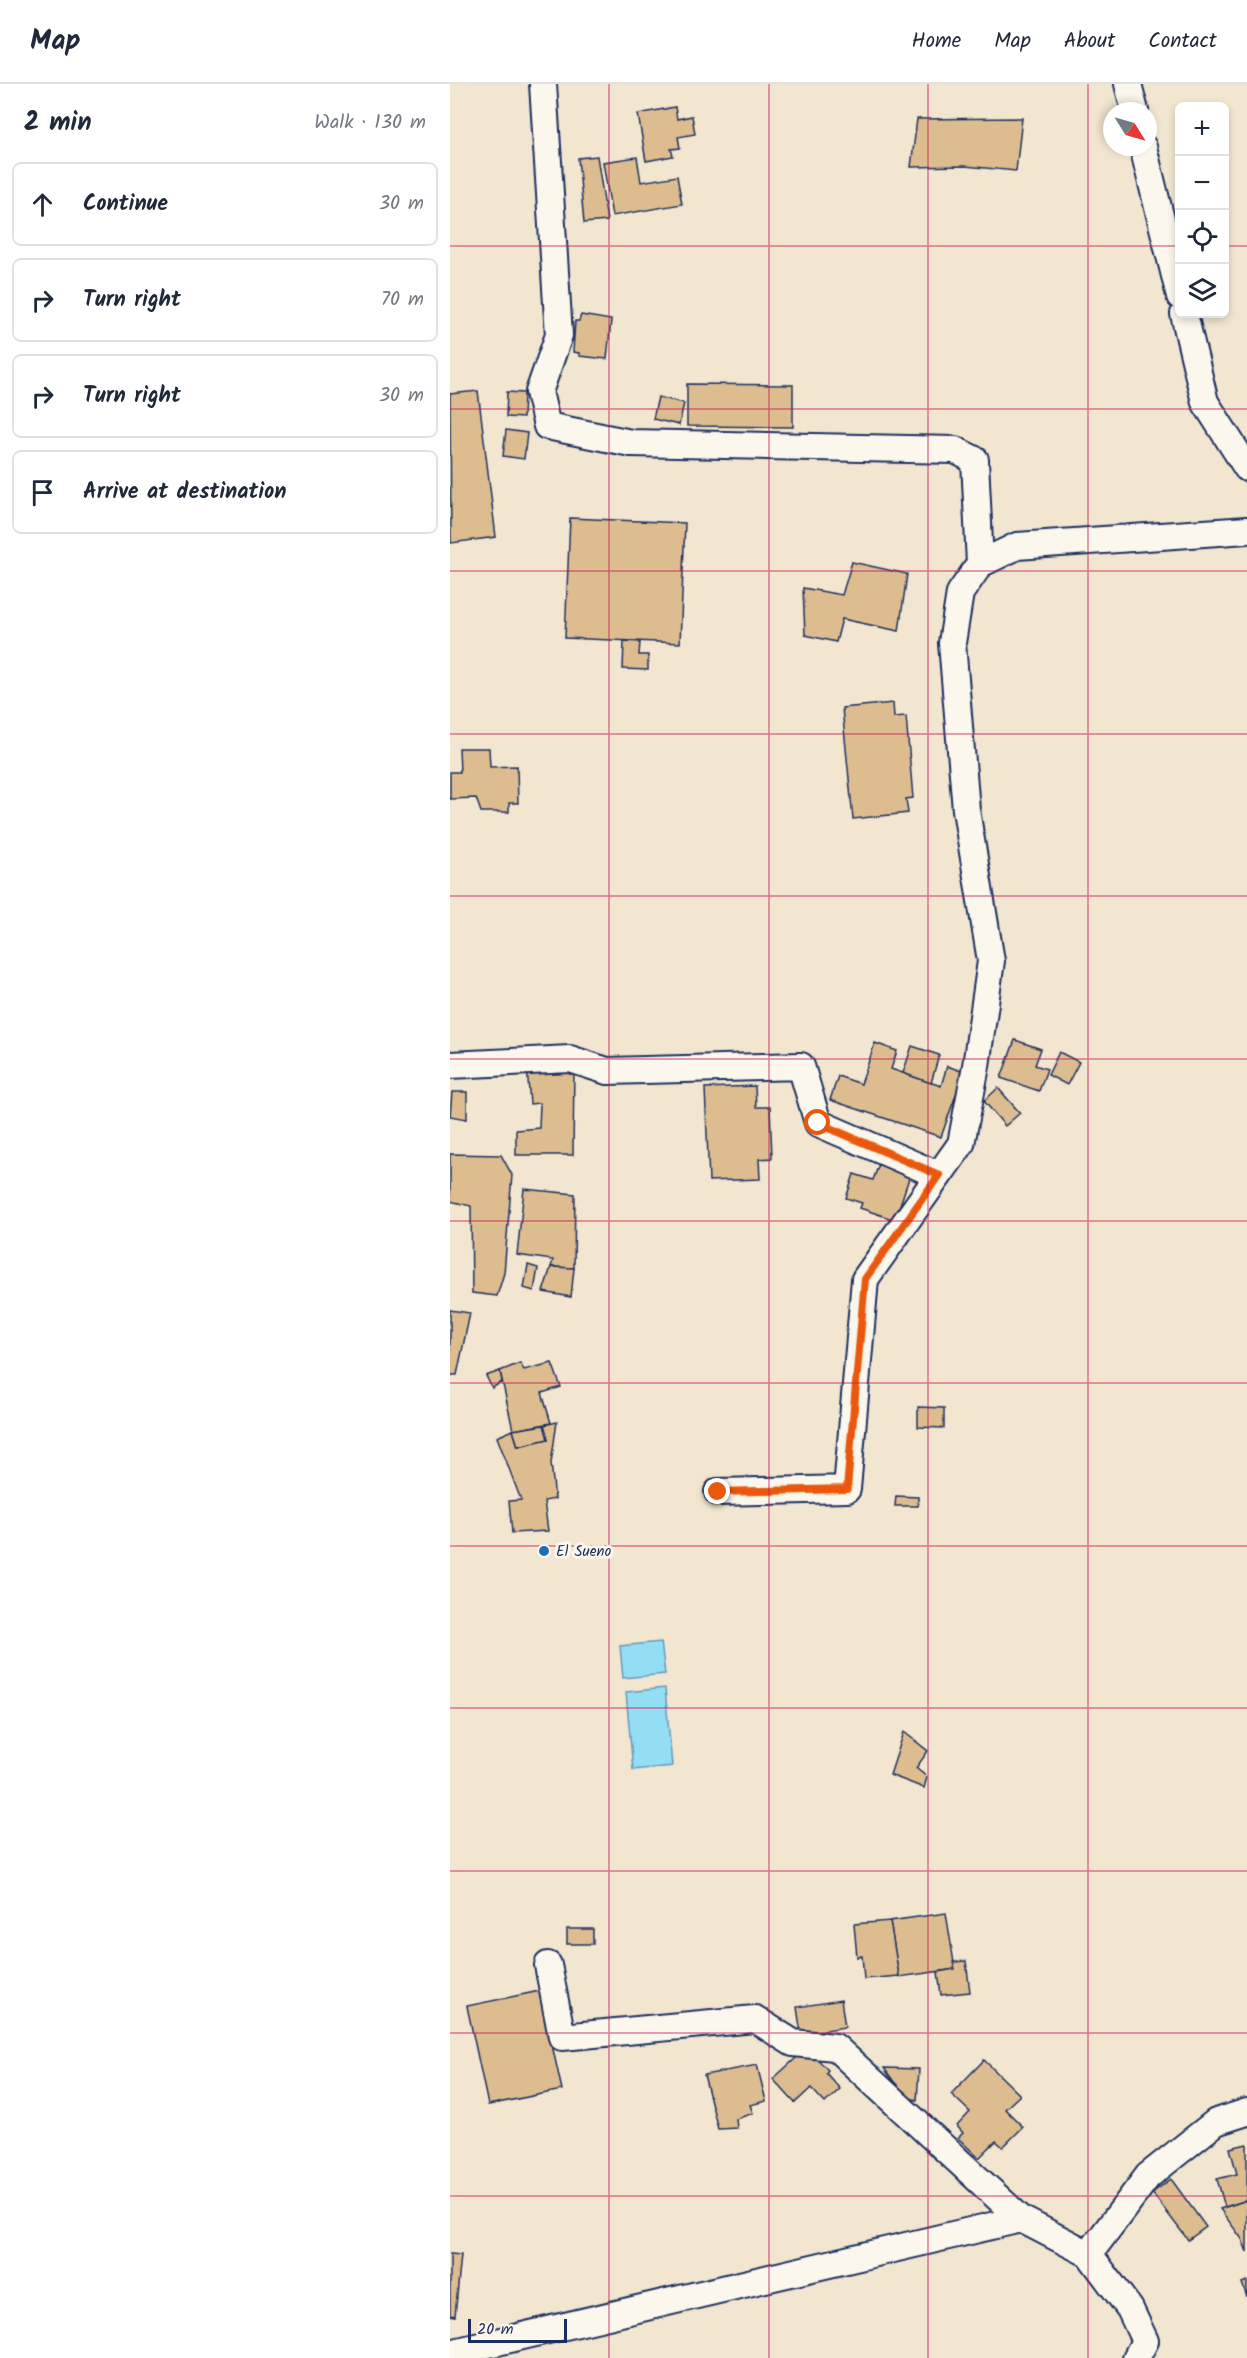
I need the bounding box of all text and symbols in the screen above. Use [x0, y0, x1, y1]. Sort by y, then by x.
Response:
text: Map [30, 19, 81, 64]
text: Home [912, 25, 961, 58]
text: Map [994, 25, 1031, 58]
text: About [1064, 25, 1115, 58]
text: Contact [1148, 25, 1217, 58]
text: 2 min [24, 102, 92, 144]
north arrow [1103, 102, 1157, 156]
map controls [1175, 102, 1229, 318]
button: + [1175, 102, 1229, 156]
text: Walk · 130 m [314, 107, 426, 139]
button: − [1175, 156, 1229, 210]
text: Continue [83, 187, 168, 222]
icon: ahead [26, 188, 59, 221]
text: 30 m [379, 188, 424, 220]
button: locate [1175, 210, 1229, 264]
button: layers [1175, 264, 1229, 318]
text: Turn right [83, 283, 181, 318]
icon: right [26, 284, 59, 317]
text: 70 m [381, 284, 424, 316]
text: Turn right [83, 379, 181, 414]
icon: right [26, 380, 59, 413]
text: 30 m [379, 380, 424, 412]
text: Arrive at destination [83, 475, 286, 510]
icon: arrive [26, 476, 59, 509]
route start [804, 1109, 830, 1135]
route end [704, 1478, 730, 1504]
place label: El Sueno [556, 1540, 611, 1564]
marker: El Sueno [537, 1544, 551, 1558]
scale bar [468, 2316, 567, 2344]
text: 20 m [477, 2317, 513, 2342]

